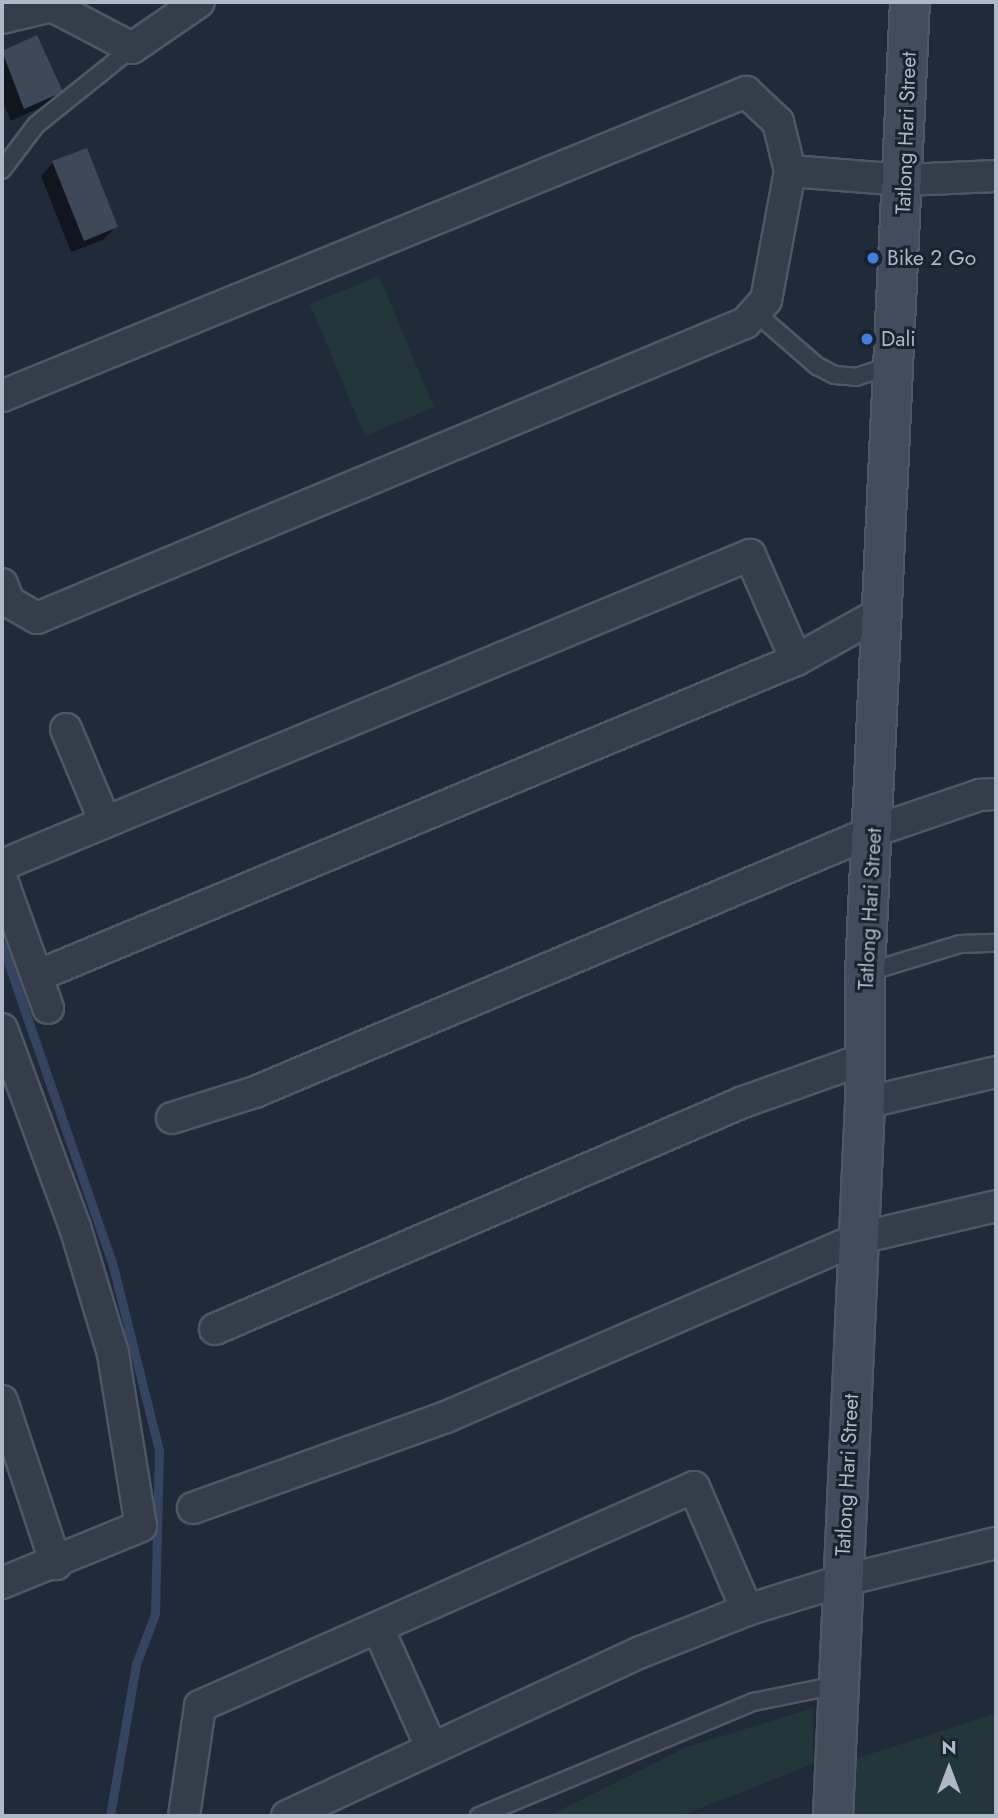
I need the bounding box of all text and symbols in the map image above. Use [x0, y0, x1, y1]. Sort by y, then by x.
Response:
street label: Tatlong Hari Street [891, 51, 921, 215]
place label: Bike 2 Go [887, 245, 976, 271]
marker: Bike 2 Go [865, 250, 881, 266]
place label: Dali [881, 326, 916, 352]
marker: Dali [859, 331, 875, 347]
street label: Tatlong Hari Street [853, 827, 887, 991]
street label: Tatlong Hari Street [830, 1393, 864, 1557]
north arrow [914, 1734, 984, 1804]
text: N [941, 1734, 957, 1761]

